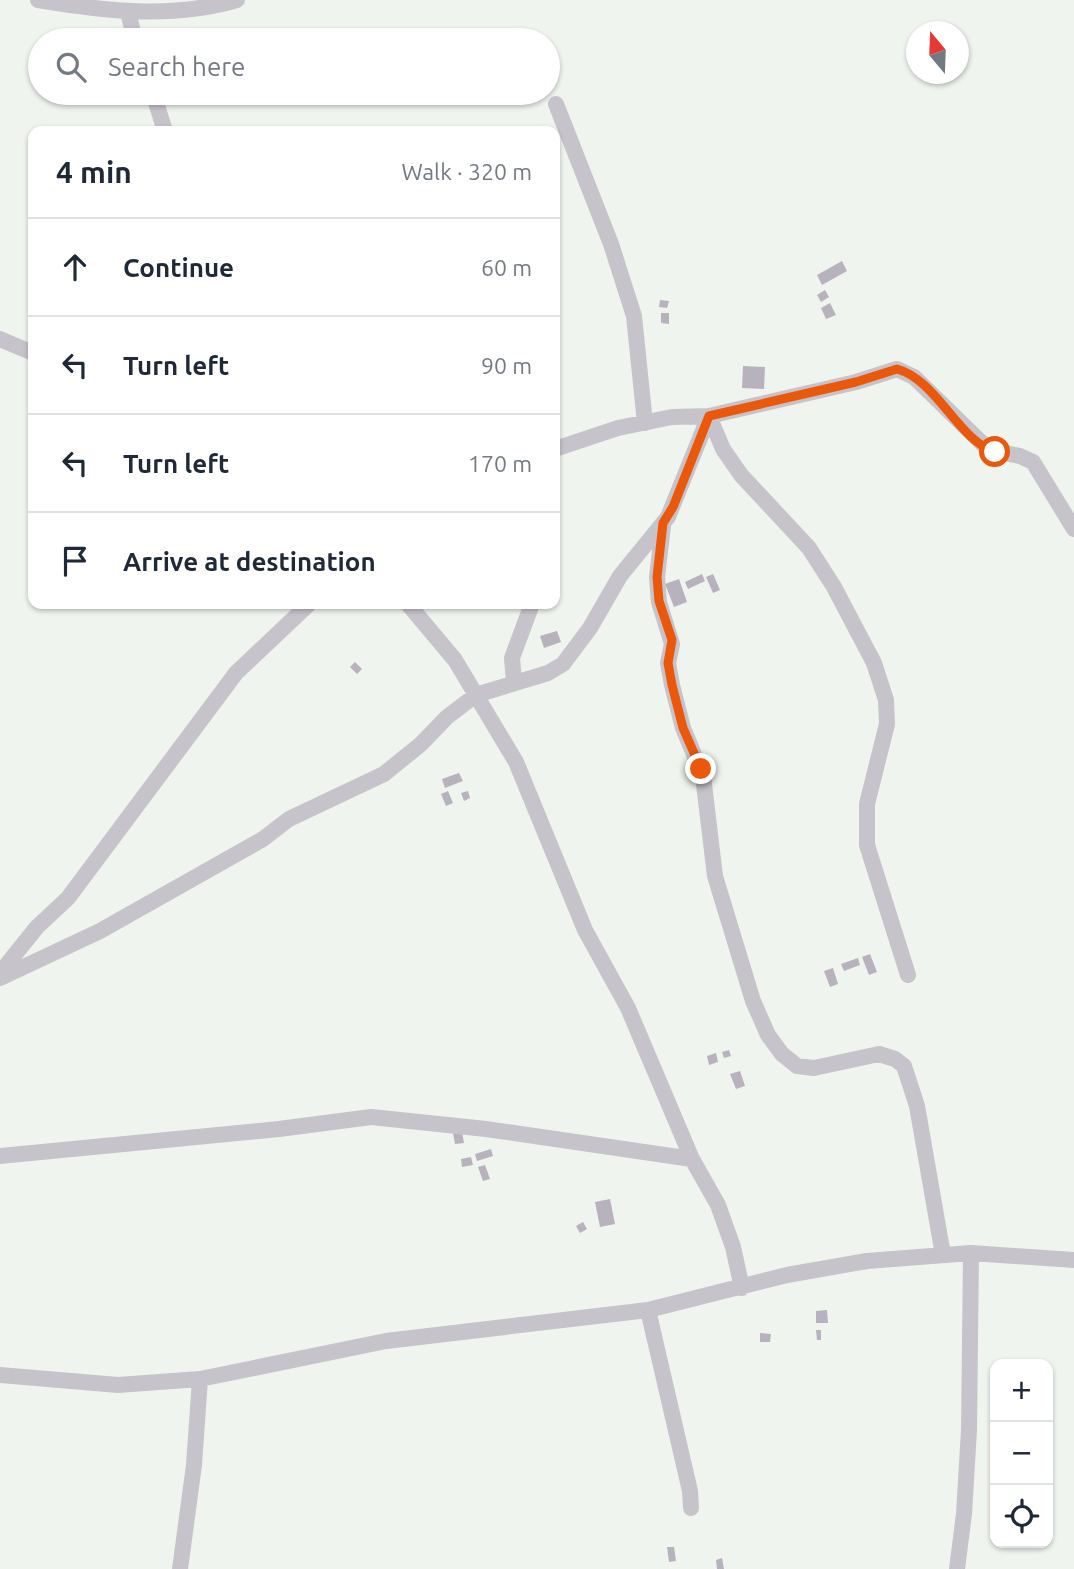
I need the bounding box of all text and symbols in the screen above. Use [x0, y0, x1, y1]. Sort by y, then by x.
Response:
north arrow [906, 21, 969, 84]
search box [28, 28, 560, 105]
icon: search [52, 48, 90, 86]
text: Search here [108, 52, 245, 81]
text: 4 min [56, 155, 132, 189]
text: Walk · 320 m [401, 159, 532, 184]
icon: ahead [56, 248, 94, 286]
text: Continue [123, 253, 234, 282]
text: 60 m [481, 255, 532, 280]
icon: left [56, 346, 94, 384]
text: Turn left [123, 351, 229, 380]
text: 90 m [481, 353, 532, 378]
route start [979, 436, 1010, 467]
icon: left [56, 444, 94, 482]
text: Turn left [123, 449, 229, 478]
text: 170 m [468, 451, 532, 476]
icon: arrive [56, 542, 94, 580]
text: Arrive at destination [123, 547, 376, 576]
route end [685, 753, 716, 784]
map controls [990, 1359, 1053, 1548]
button: + [990, 1359, 1053, 1422]
button: − [990, 1422, 1053, 1485]
button: locate [990, 1485, 1053, 1548]

